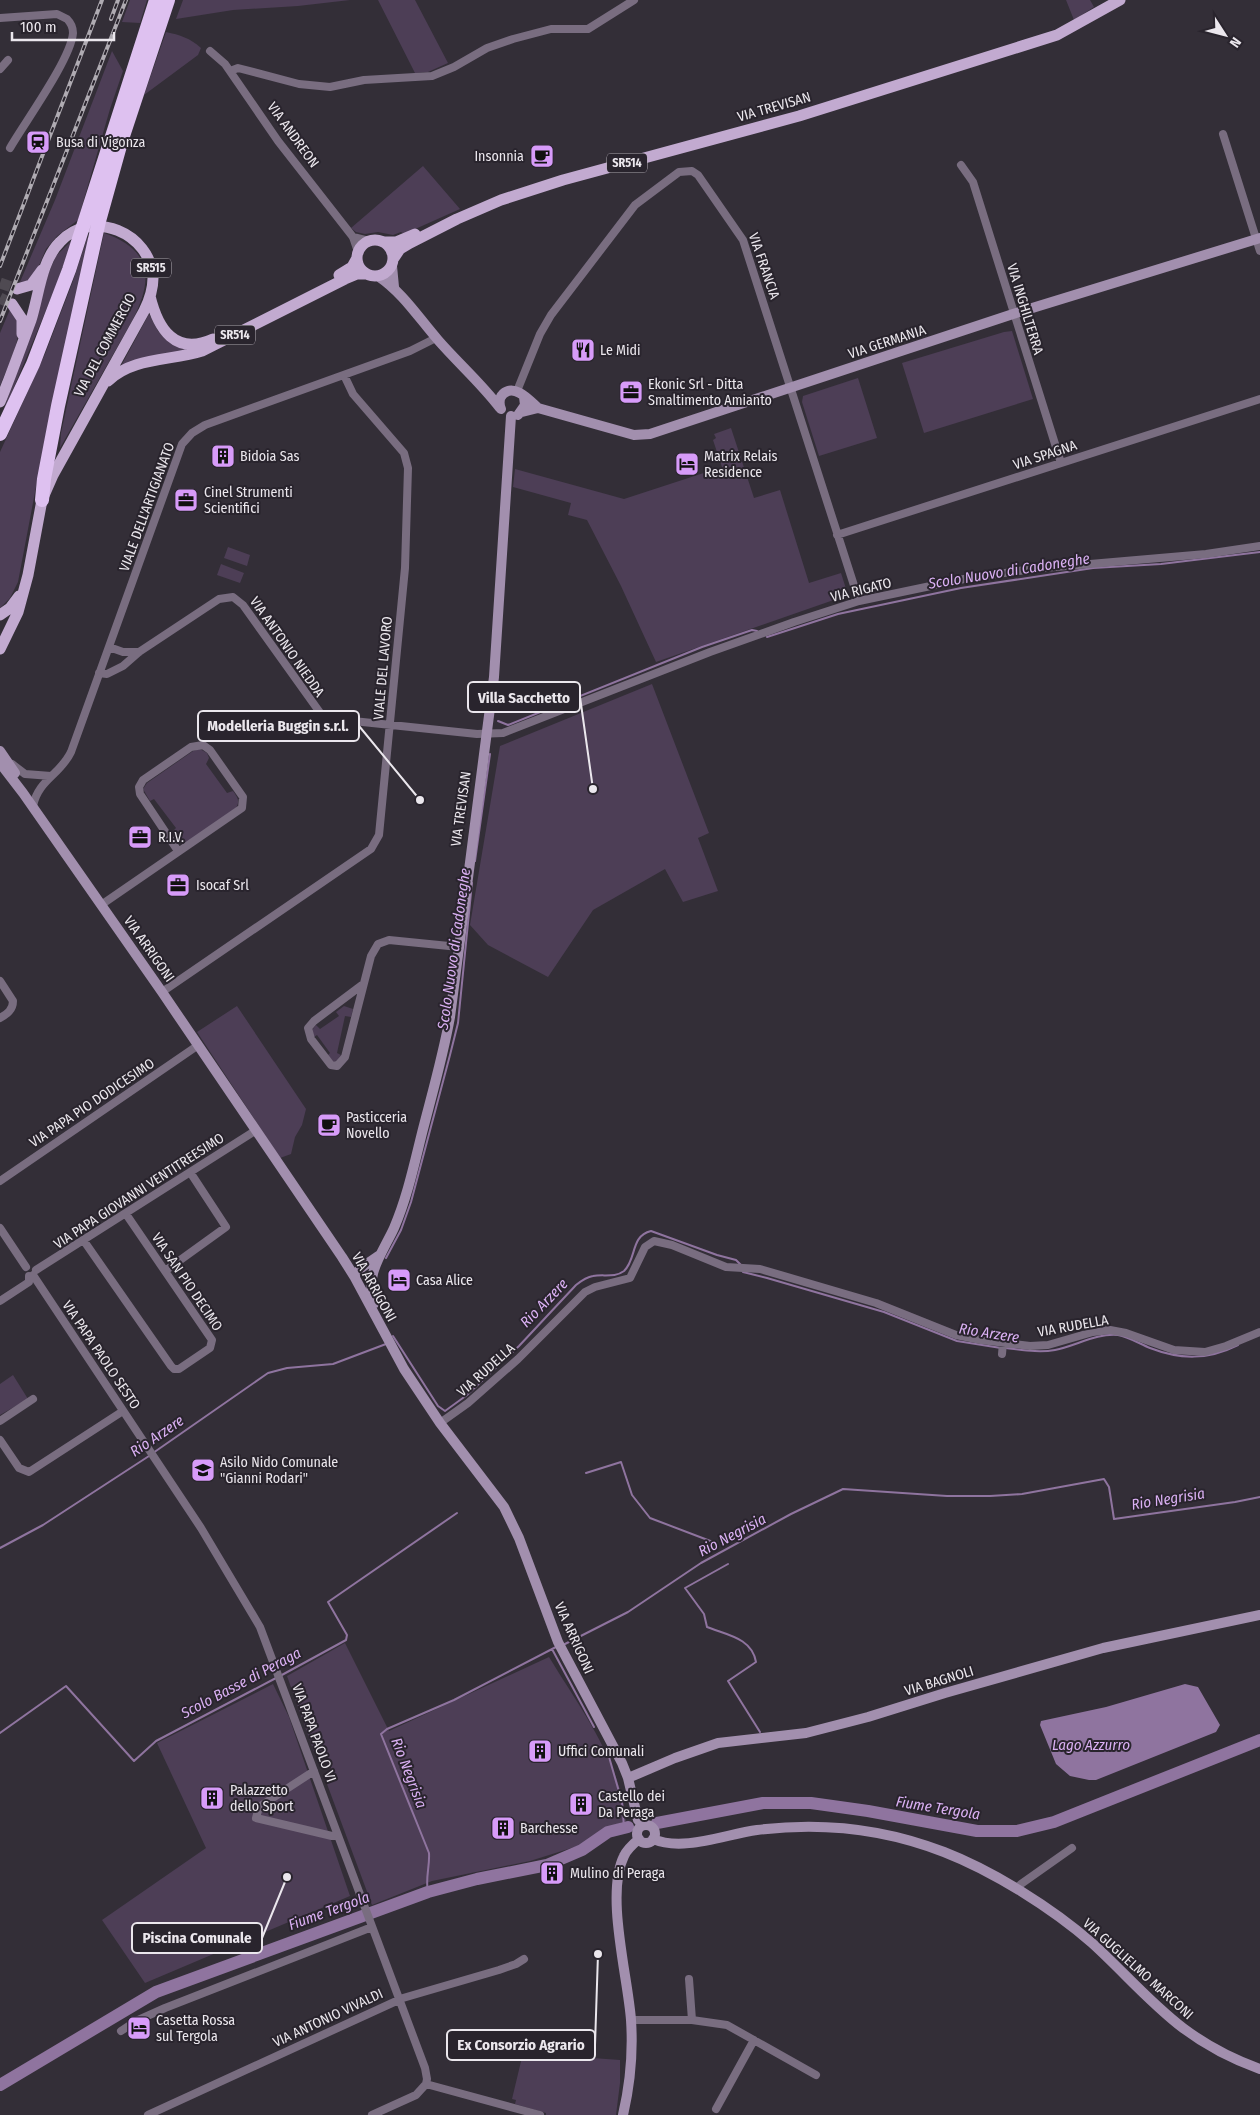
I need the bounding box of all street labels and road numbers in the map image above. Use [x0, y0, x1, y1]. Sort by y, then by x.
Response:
street label: VIA TREVISAN [735, 88, 813, 126]
street label: VIA ANDREON [264, 99, 322, 171]
road number: SR514 [607, 154, 647, 172]
street label: VIA FRANCIA [745, 231, 784, 302]
road number: SR515 [131, 258, 171, 278]
street label: VIA INGHILTERRA [1003, 261, 1047, 357]
street label: VIA DEL COMMERCIO [71, 290, 140, 400]
street label: VIA GERMANIA [846, 321, 929, 363]
road number: SR514 [215, 326, 255, 344]
street label: VIA SPAGNA [1011, 437, 1080, 473]
street label: VIALE DELL'ARTIGIANATO [116, 440, 178, 574]
street label: VIA RIGATO [829, 574, 893, 606]
street label: VIA ANTONIO NIEDDA [246, 594, 328, 701]
street label: VIALE DEL LAVORO [370, 615, 396, 721]
street label: VIA TREVISAN [447, 770, 475, 848]
street label: VIA ARRIGONI [120, 913, 178, 985]
street label: VIA PAPA PIO DODICESIMO [26, 1055, 158, 1151]
street label: VIA PAPA GIOVANNI VENTITREESIMO [51, 1129, 228, 1253]
street label: VIA SAN PIO DECIMO [148, 1230, 226, 1334]
street label: VIA ARRIGONI [348, 1249, 400, 1325]
street label: VIA PAPA PAOLO SESTO [58, 1297, 144, 1413]
street label: VIA RUDELLA [1036, 1311, 1110, 1341]
street label: VIA RUDELLA [454, 1339, 519, 1400]
street label: VIA ARRIGONI [551, 1599, 597, 1677]
street label: VIA BAGNOLI [902, 1662, 976, 1700]
street label: VIA PAPA PAOLO VI [288, 1682, 340, 1784]
street label: VIA GUGLIELMO MARCONI [1079, 1915, 1197, 2023]
street label: VIA ANTONIO VIVALDI [270, 1985, 386, 2051]

